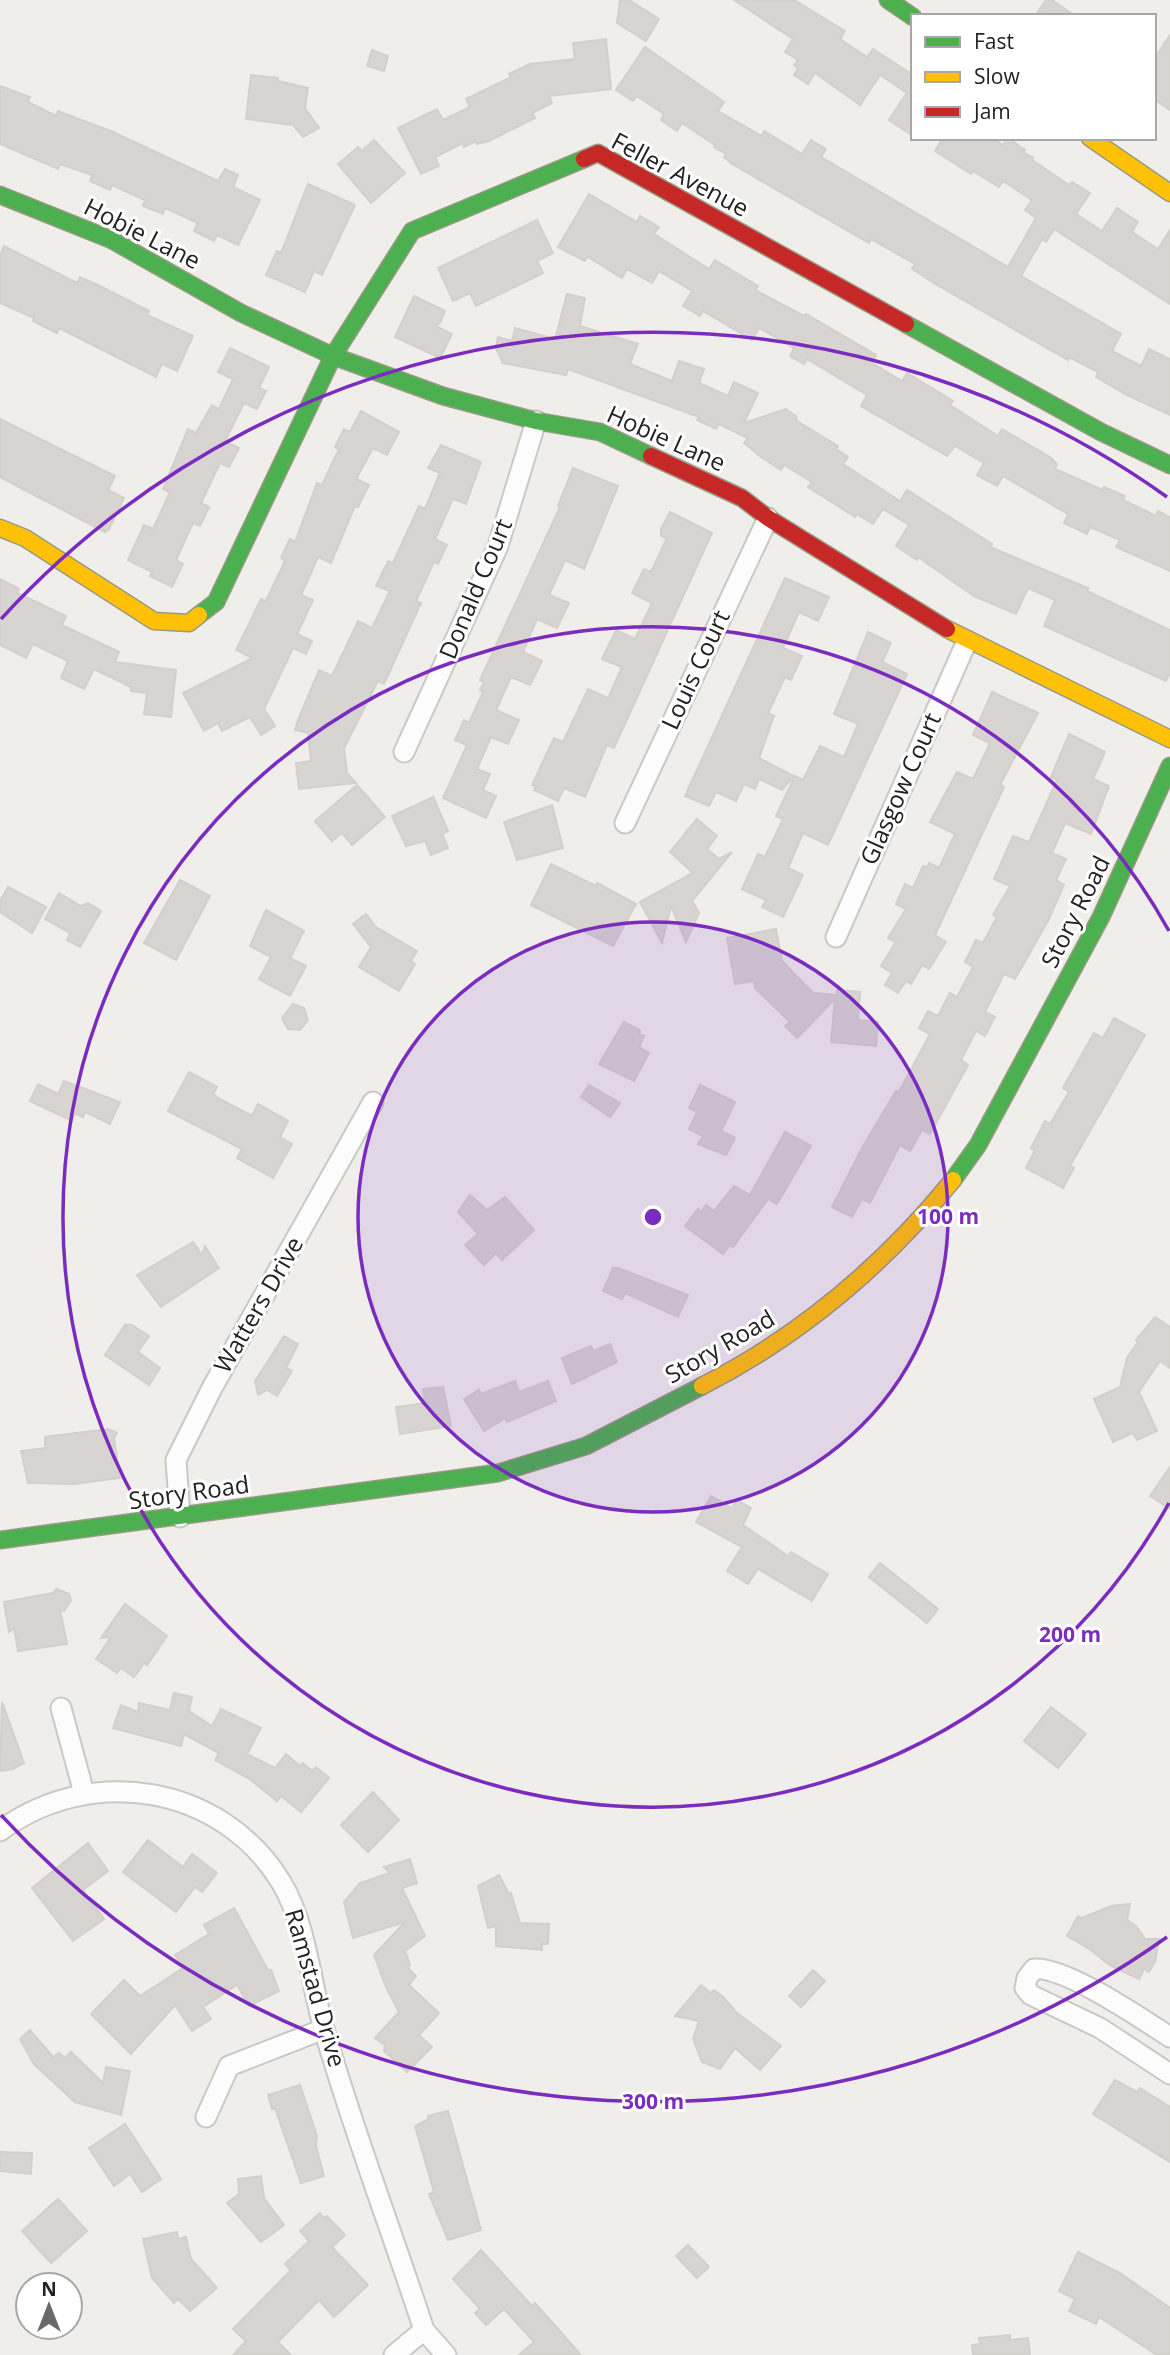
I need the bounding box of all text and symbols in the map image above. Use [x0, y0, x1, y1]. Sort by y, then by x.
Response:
legend [911, 14, 1156, 140]
text: Fast [974, 27, 1014, 55]
text: Slow [974, 62, 1020, 90]
text: Jam [972, 97, 1011, 125]
street label: Feller Avenue [606, 124, 755, 224]
street label: Hobie Lane [79, 189, 207, 276]
street label: Hobie Lane [602, 397, 731, 478]
street label: Donald Court [430, 513, 519, 664]
street label: Louis Court [653, 604, 737, 734]
street label: Glasgow Court [851, 707, 948, 870]
street label: Story Road [1032, 850, 1117, 973]
text: 100 m [917, 1202, 979, 1230]
centre of rings [641, 1205, 665, 1229]
street label: Watters Drive [205, 1230, 310, 1378]
street label: Story Road [658, 1301, 780, 1390]
street label: Story Road [126, 1467, 251, 1516]
text: 200 m [1039, 1620, 1101, 1648]
street label: Ramstad Drive [278, 1905, 355, 2071]
text: 300 m [622, 2087, 684, 2115]
north arrow [14, 2271, 84, 2341]
text: N [41, 2276, 57, 2302]

